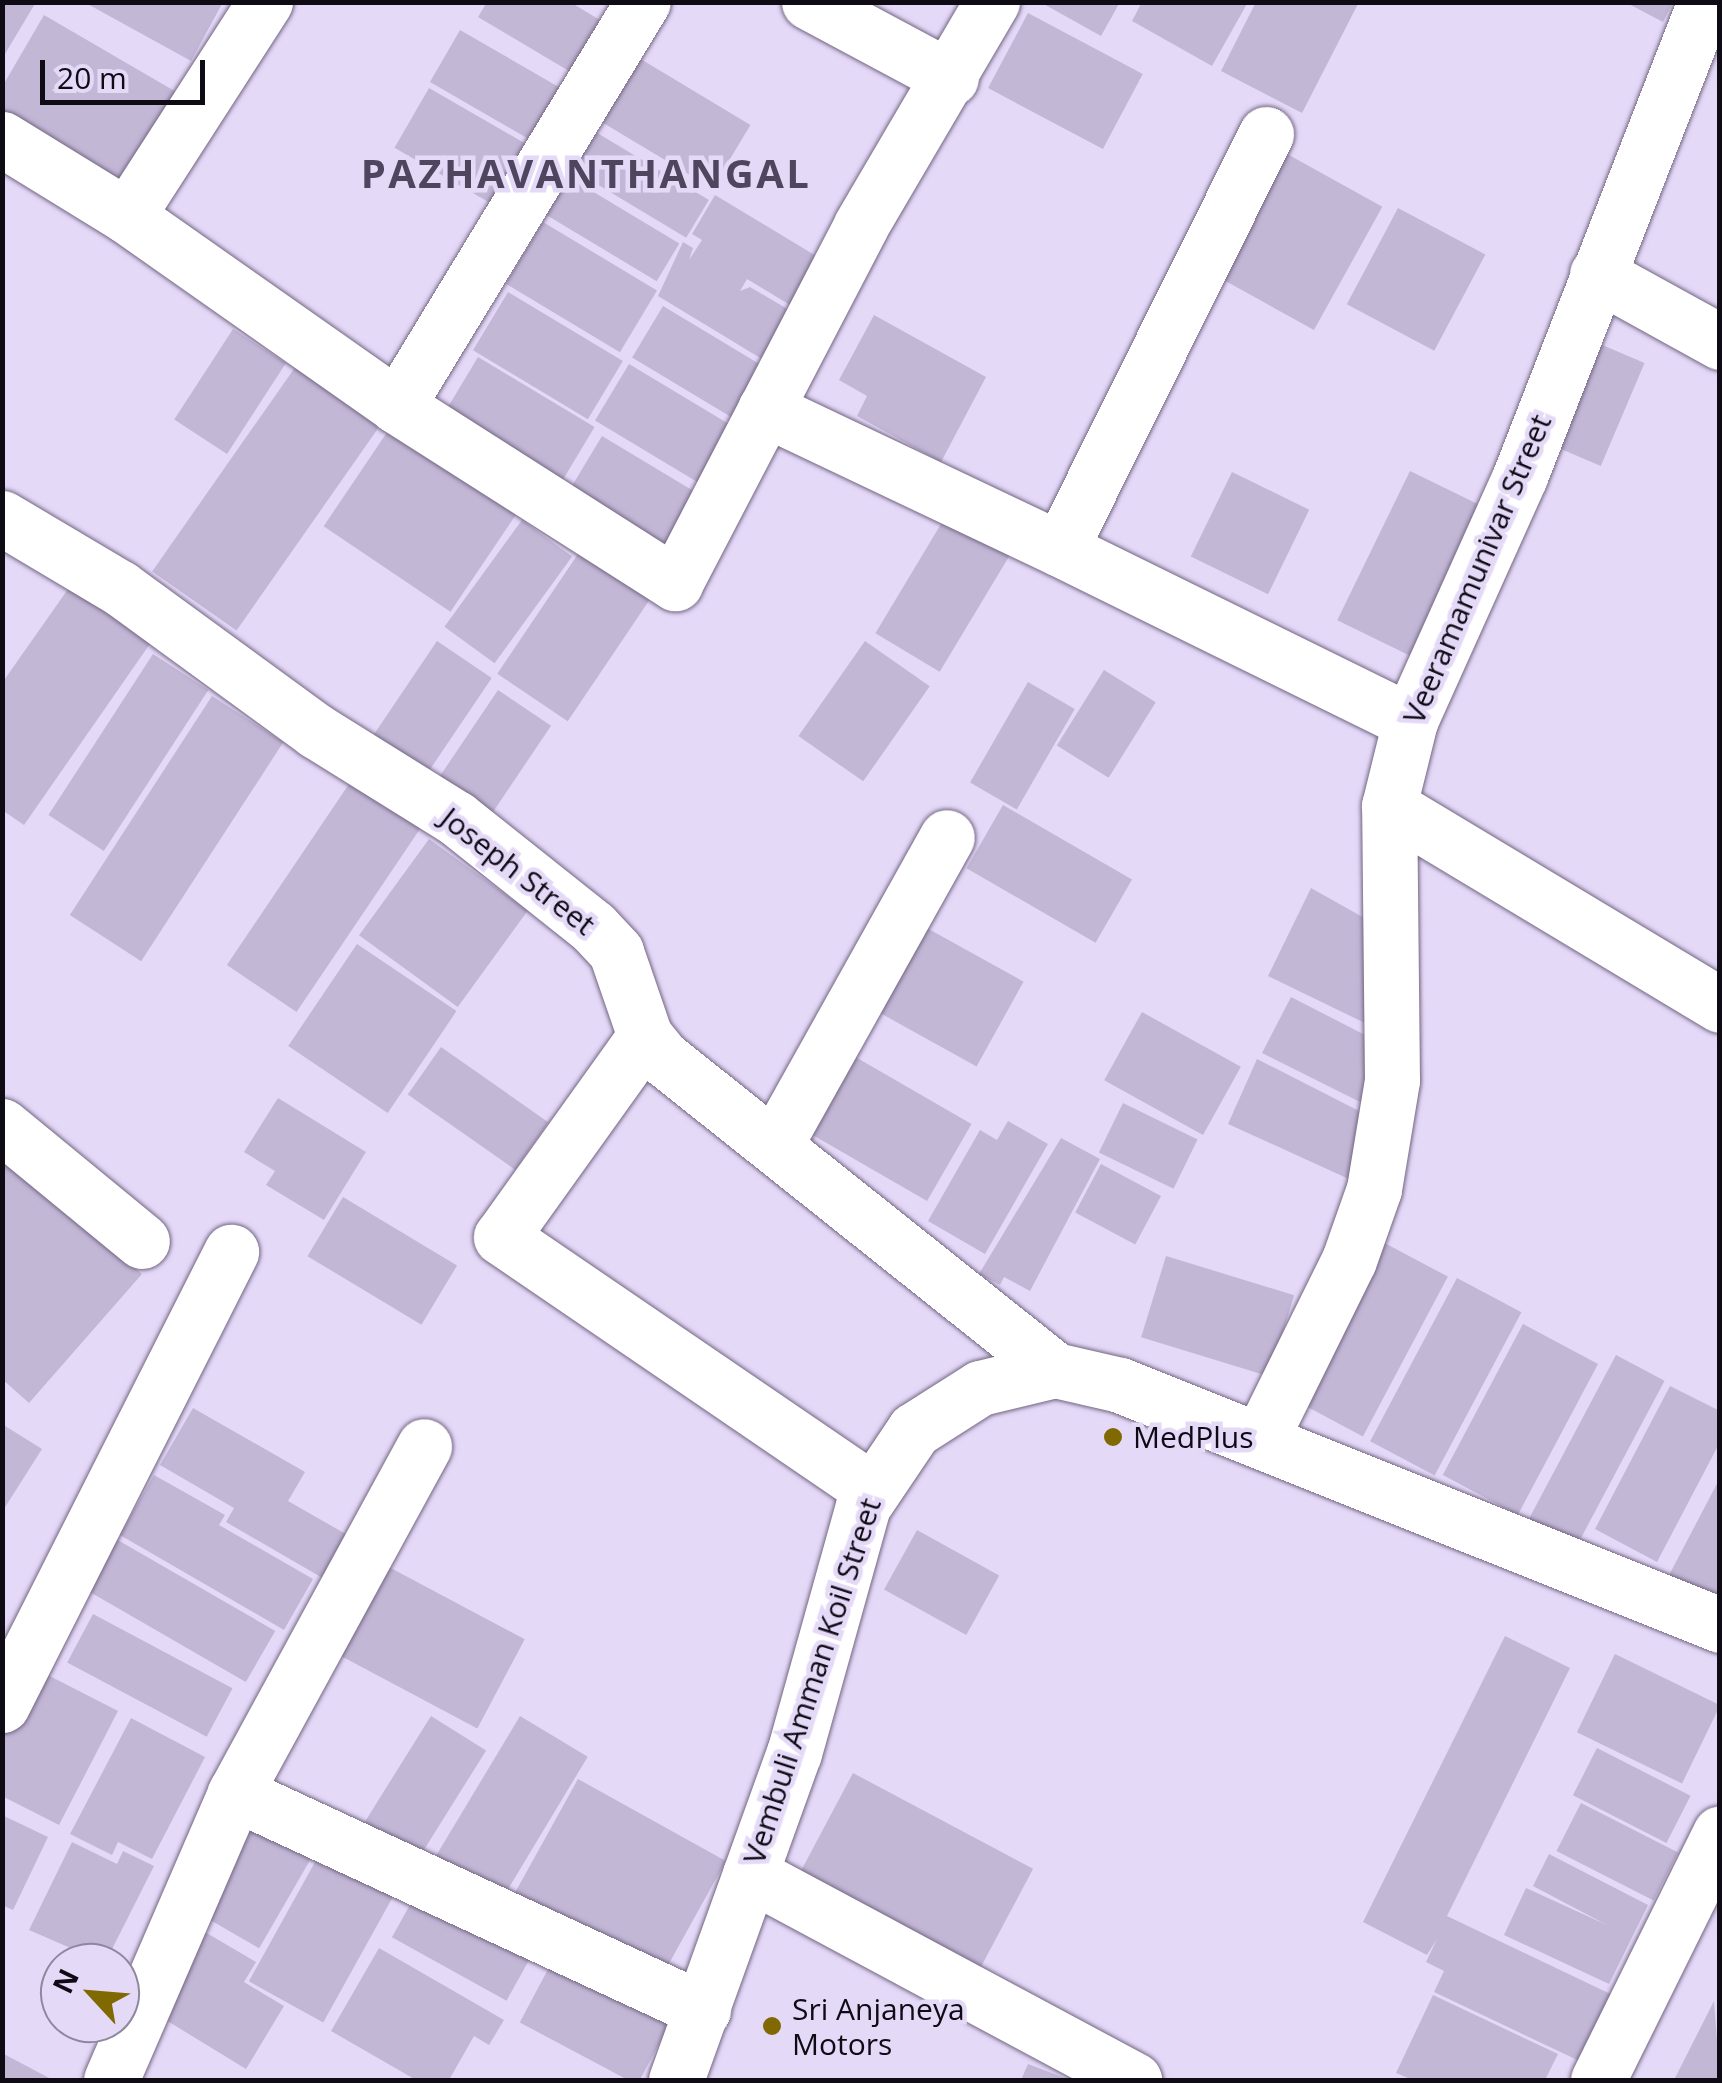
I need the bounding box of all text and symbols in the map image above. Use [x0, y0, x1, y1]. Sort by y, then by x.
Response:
scale bar [45, 40, 210, 102]
text: 20 m [57, 57, 127, 98]
district label: PAZHAVANTHANGAL [361, 149, 811, 197]
street label: Veeramamunivar Street [1395, 409, 1559, 729]
street label: Joseph Street [434, 800, 602, 942]
place label: MedPlus [1133, 1419, 1253, 1455]
marker: MedPlus [1102, 1426, 1124, 1448]
street label: Vembuli Amman Koil Street [736, 1493, 888, 1869]
north arrow [40, 1943, 140, 2043]
text: N [43, 1962, 87, 1999]
place label: Sri Anjaneya Motors [792, 1991, 965, 2062]
marker: Sri Anjaneya Motors [761, 2015, 783, 2037]

